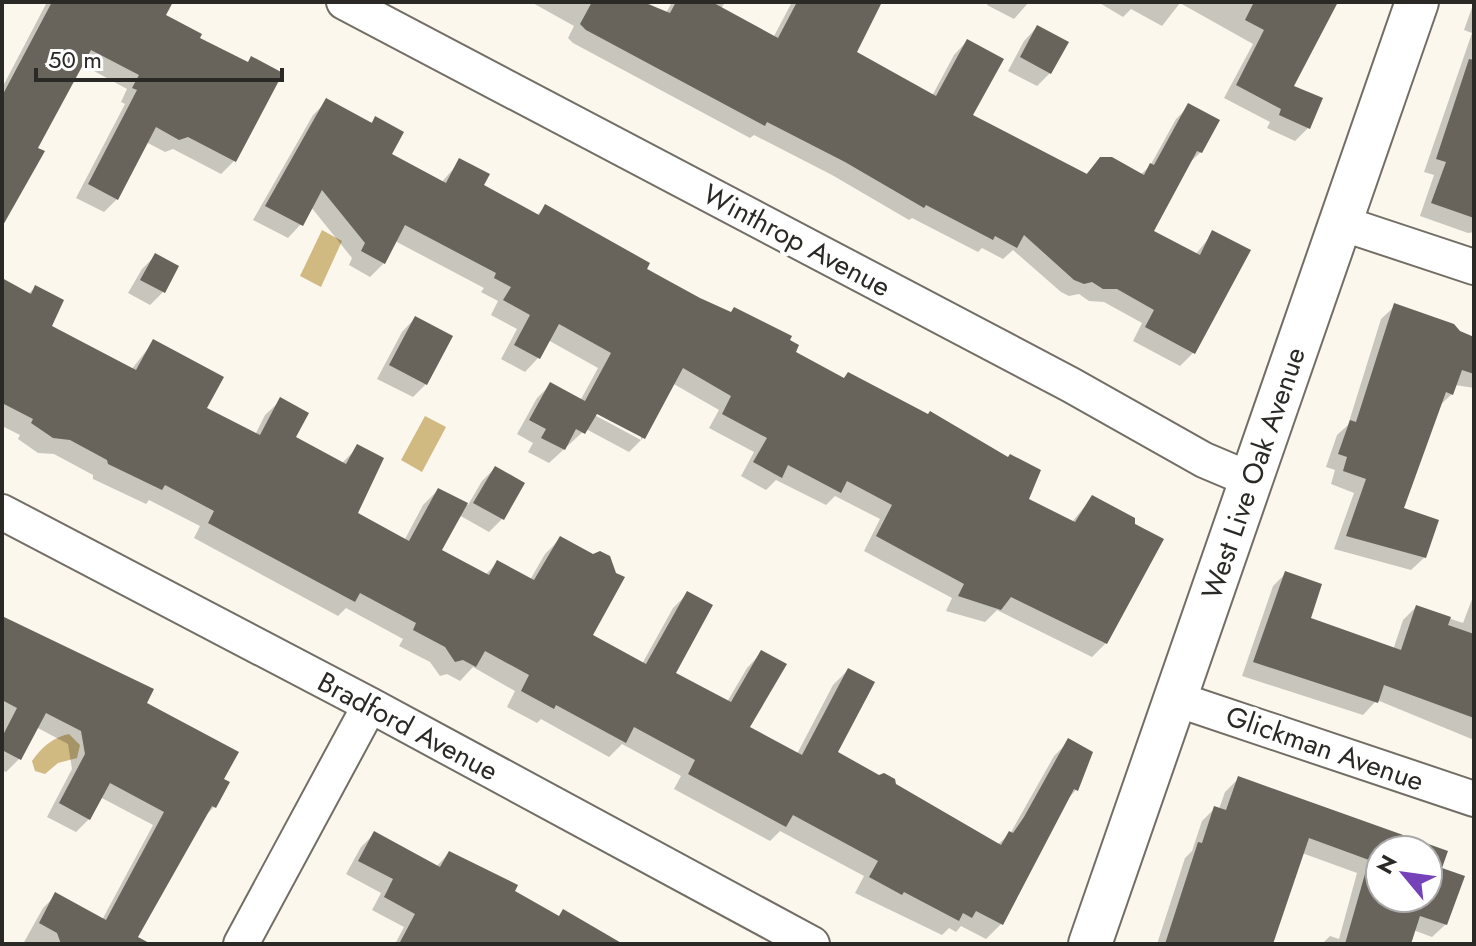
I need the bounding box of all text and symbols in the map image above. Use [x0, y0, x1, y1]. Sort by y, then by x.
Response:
scale bar [36, 32, 282, 82]
text: 50 m [48, 42, 102, 77]
street label: Winthrop Avenue [696, 174, 898, 307]
street label: West Live Oak Avenue [1191, 341, 1316, 605]
street label: Bradford Avenue [310, 662, 505, 791]
street label: Glickman Avenue [1220, 695, 1429, 802]
north arrow [1364, 834, 1444, 914]
text: N [1368, 849, 1405, 880]

